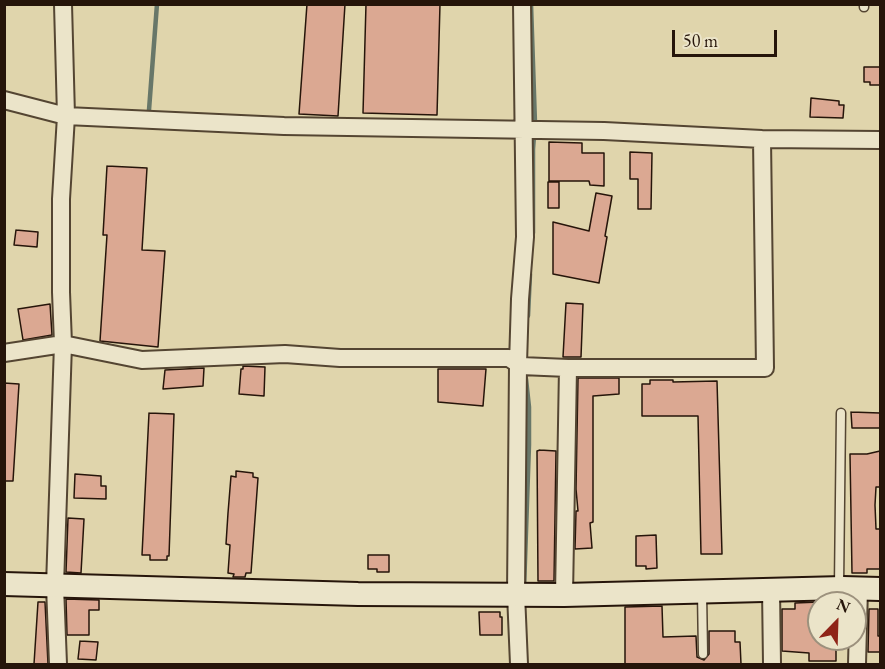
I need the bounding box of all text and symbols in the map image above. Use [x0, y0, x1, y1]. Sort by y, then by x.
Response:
scale bar [675, 18, 780, 56]
text: 50 m [683, 29, 718, 52]
north arrow [807, 591, 867, 651]
text: N [833, 594, 854, 618]

